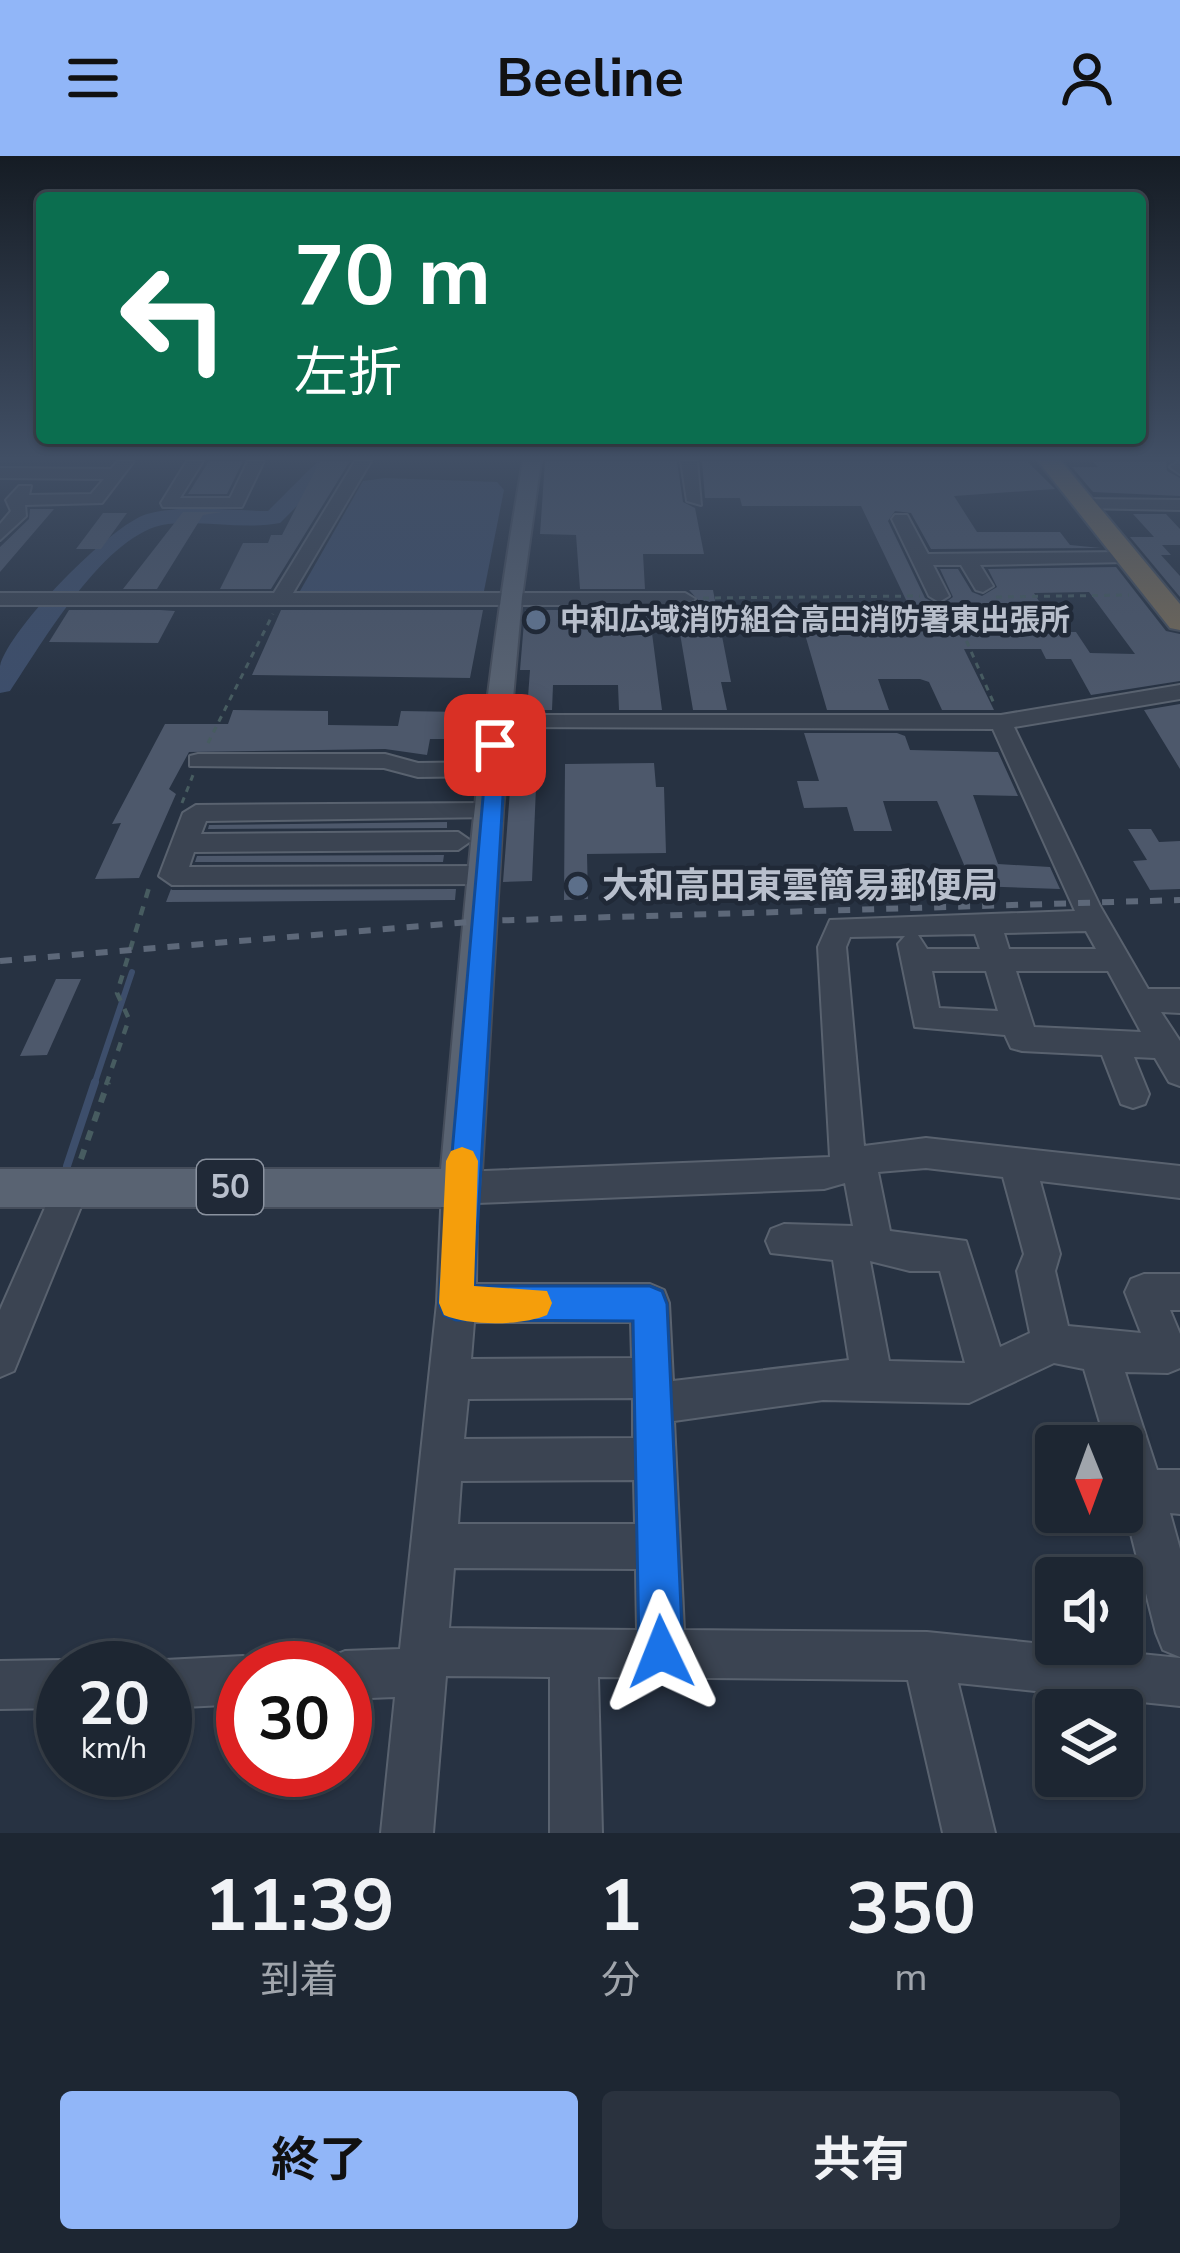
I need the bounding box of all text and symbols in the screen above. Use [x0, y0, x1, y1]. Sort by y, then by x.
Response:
text: Beeline [496, 41, 684, 115]
icon: menu [60, 45, 126, 111]
icon: person [1054, 45, 1120, 111]
text: 70 m [294, 219, 491, 334]
icon: left [96, 240, 252, 396]
text: 左折 [294, 336, 402, 410]
place label: 中和広域消防組合高田消防署東出張所 [560, 600, 1070, 641]
marker: 中和広域消防組合高田消防署東出張所 [523, 607, 549, 633]
pin [444, 694, 546, 796]
icon: arrive [462, 712, 528, 778]
place label: 大和高田東雲簡易郵便局 [602, 862, 998, 911]
marker: 大和高田東雲簡易郵便局 [565, 873, 591, 899]
road number: 50 [197, 1160, 263, 1214]
north arrow [1035, 1425, 1143, 1533]
map controls [1035, 1425, 1143, 1797]
button: sound [1035, 1557, 1143, 1665]
position arrow [598, 1589, 724, 1715]
speed limit sign: 30 [216, 1641, 372, 1797]
text: 20 [78, 1663, 150, 1745]
button: layers [1035, 1689, 1143, 1797]
text: km/h [81, 1728, 147, 1769]
text: 11:39 [204, 1857, 395, 1955]
text: 1 [599, 1857, 642, 1955]
text: 350 [846, 1860, 976, 1958]
text: m [894, 1951, 928, 2004]
text: 到着 [260, 1954, 338, 2007]
text: 分 [601, 1954, 640, 2007]
button: 終了 [60, 2091, 578, 2229]
button: 共有 [602, 2091, 1120, 2229]

